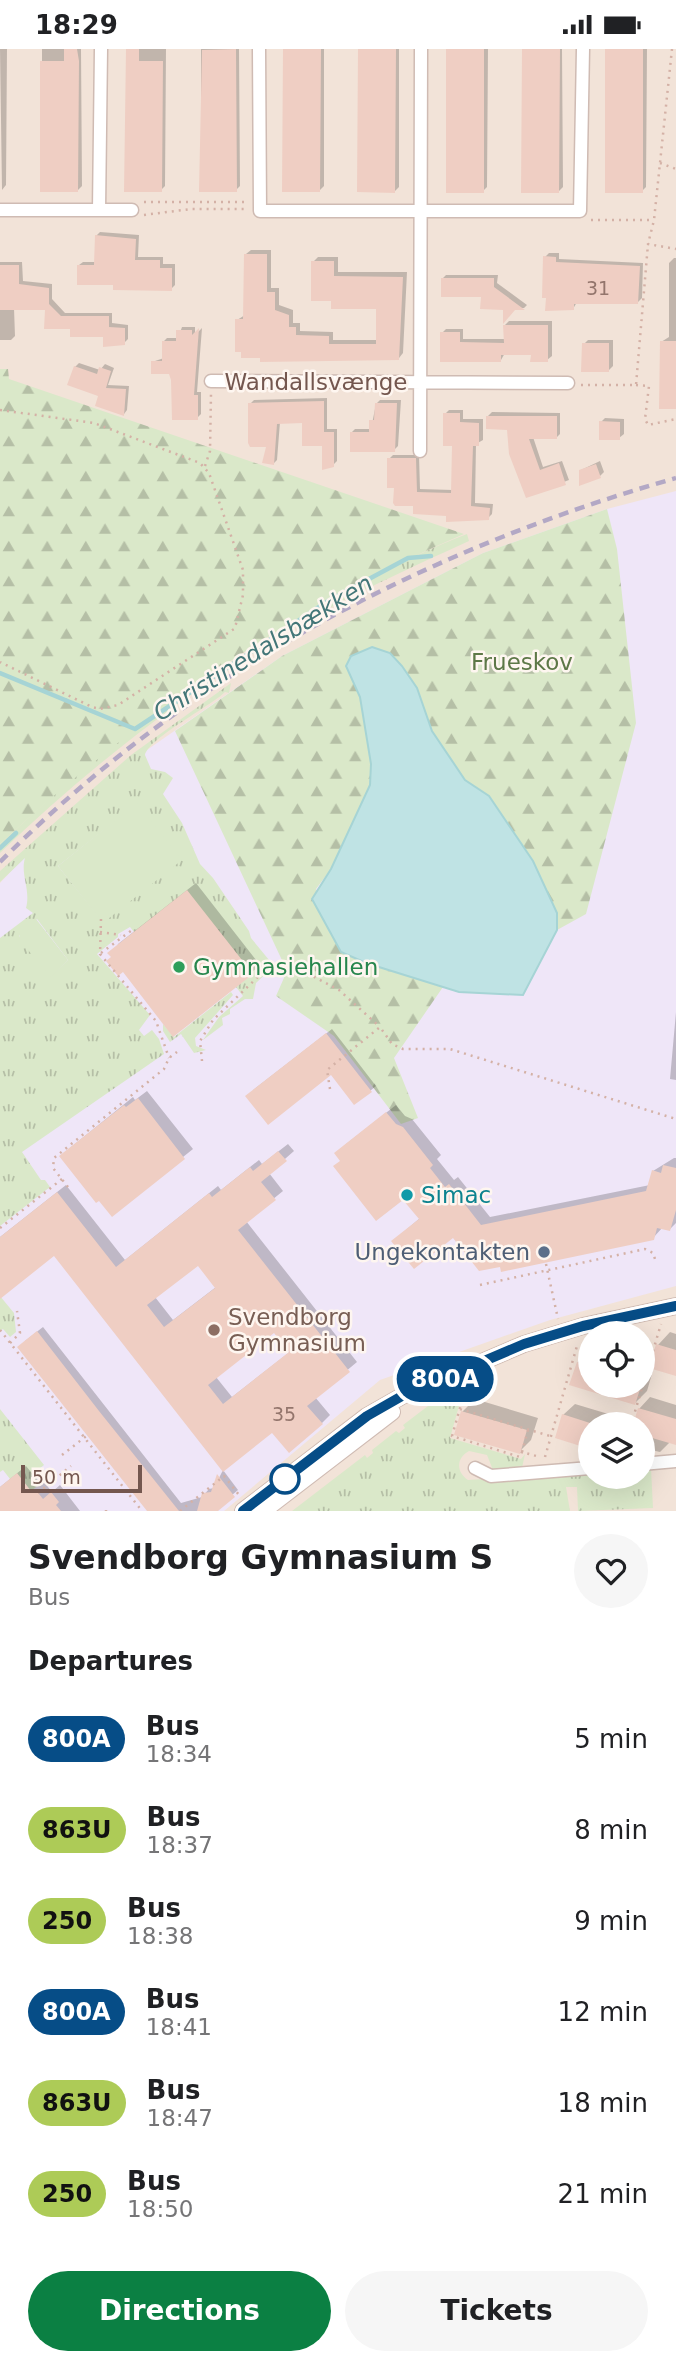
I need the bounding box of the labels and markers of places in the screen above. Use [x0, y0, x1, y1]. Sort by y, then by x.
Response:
place label: Gymnasiehallen [193, 954, 378, 980]
marker: Gymnasiehallen [171, 959, 187, 975]
place label: Simac [421, 1182, 491, 1208]
marker: Simac [399, 1187, 415, 1203]
place label: Ungekontakten [355, 1239, 530, 1265]
marker: Ungekontakten [536, 1244, 552, 1260]
place label: Svendborg Gymnasium [228, 1304, 366, 1356]
marker: Svendborg Gymnasium [206, 1322, 222, 1338]
unlabelled marker [270, 1464, 300, 1494]

